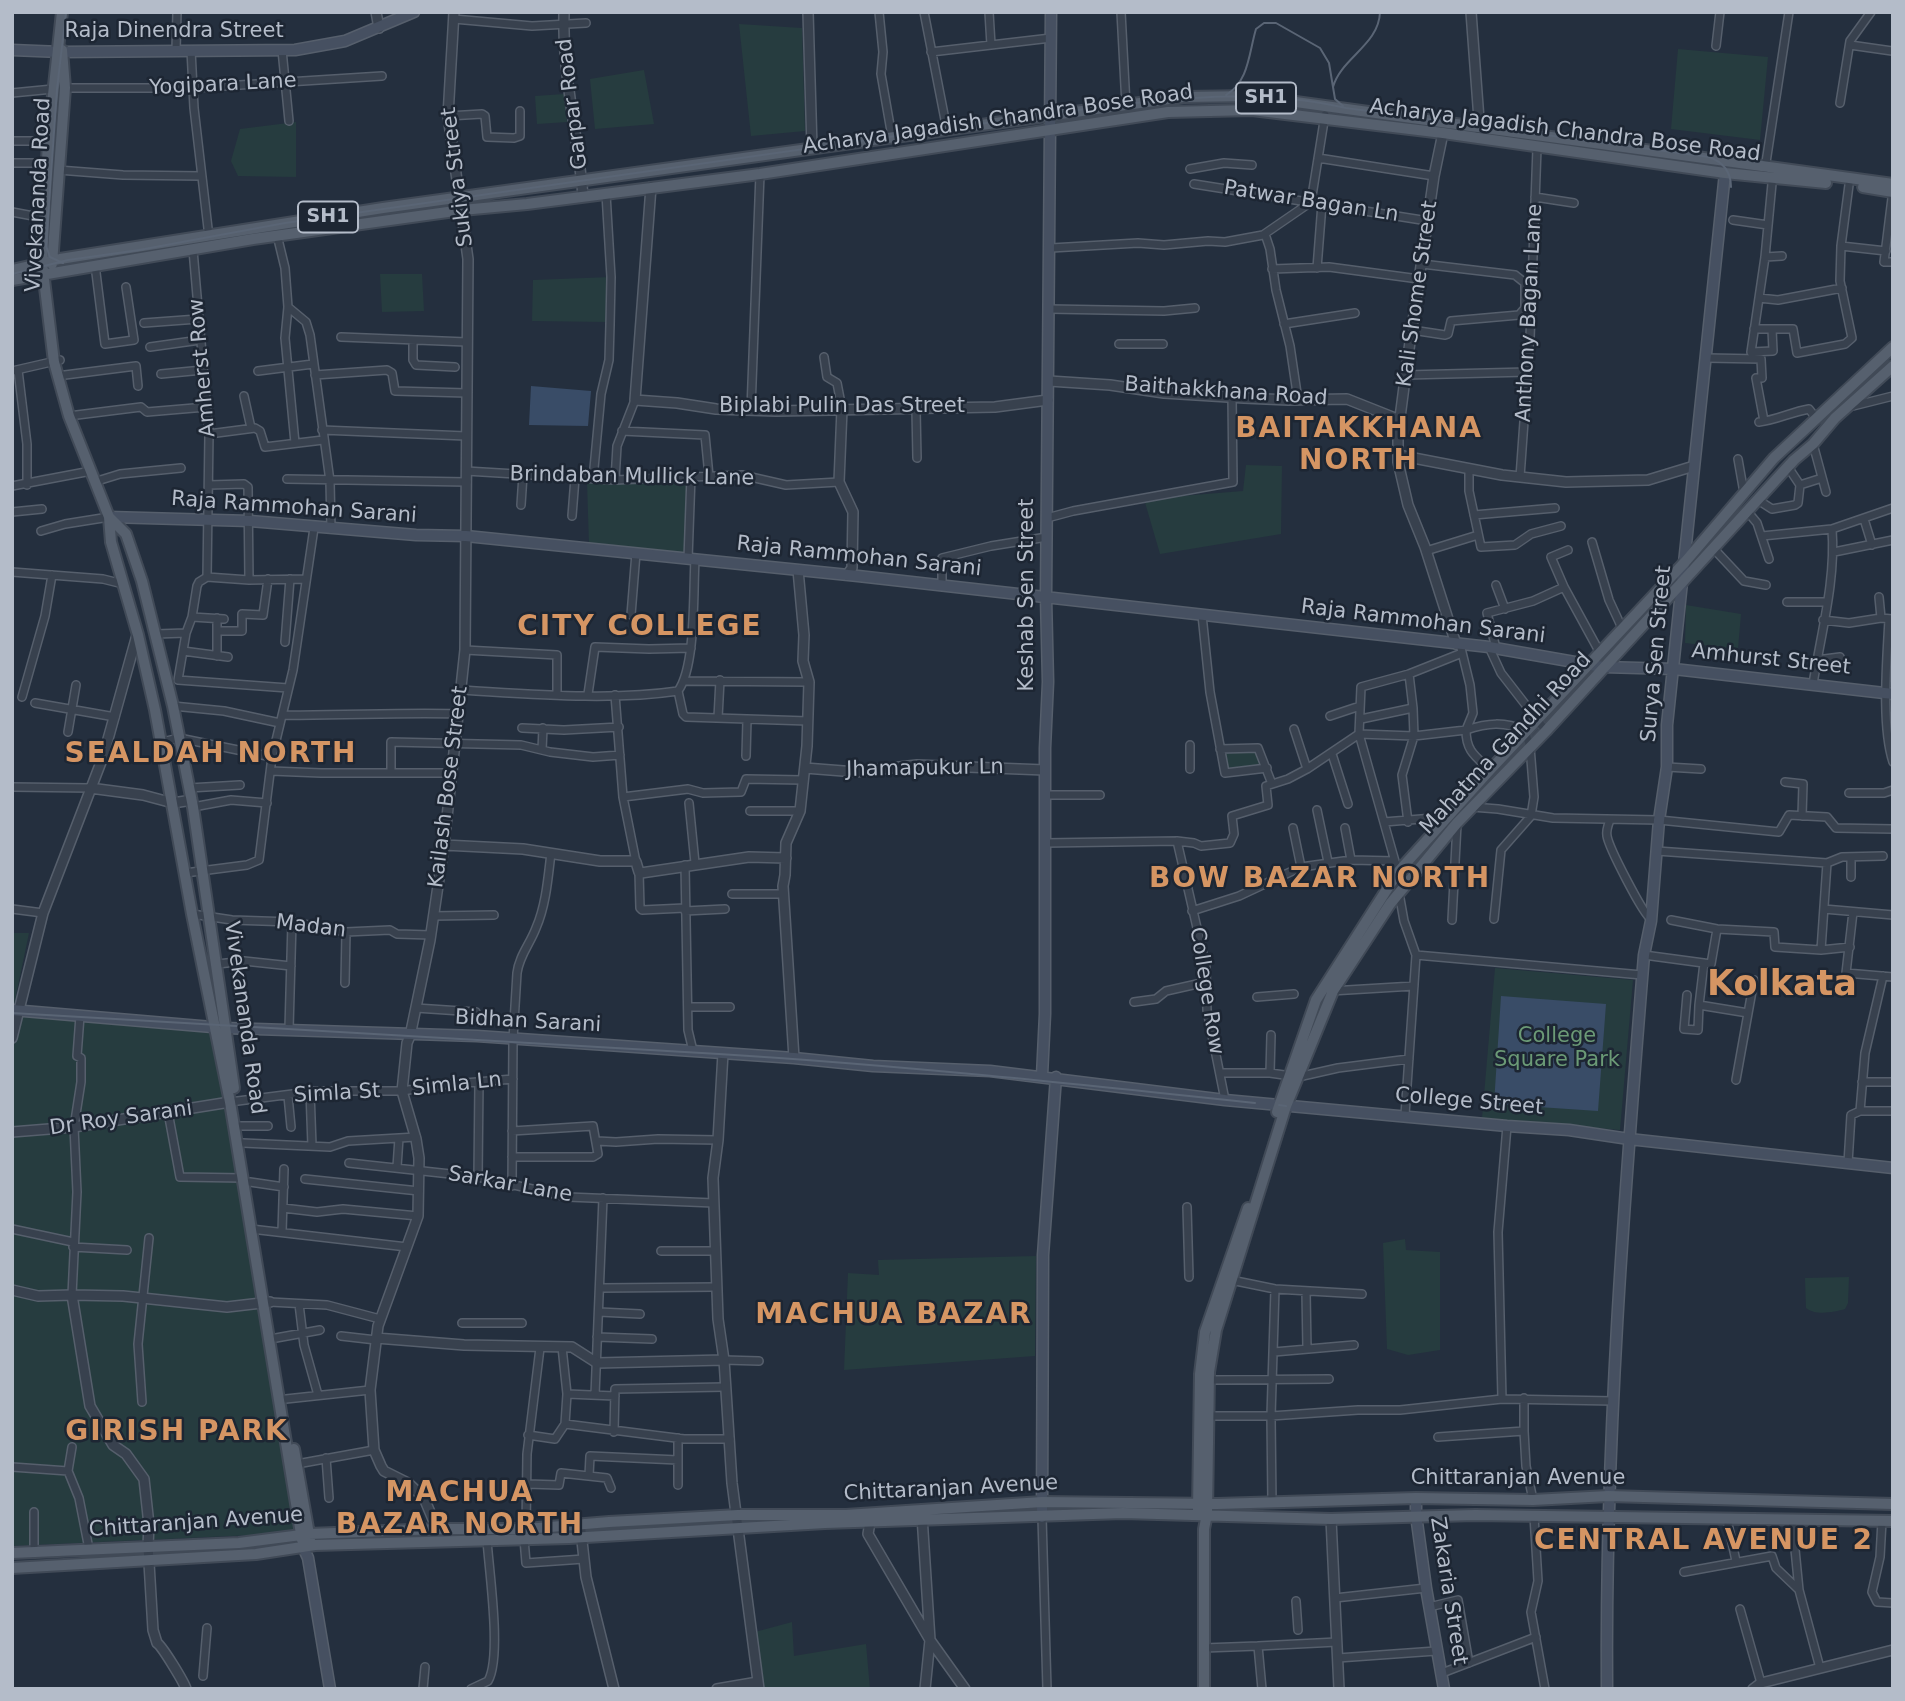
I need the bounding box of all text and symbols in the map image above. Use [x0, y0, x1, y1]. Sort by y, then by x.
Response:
street label: Raja Dinendra Street [64, 19, 284, 45]
street label: Garpar Road [552, 37, 594, 171]
street label: Yogipara Lane [149, 69, 297, 101]
street label: Acharya Jagadish Chandra Bose Road [801, 80, 1195, 160]
road number: SH1 [1236, 82, 1296, 114]
street label: Acharya Jagadish Chandra Bose Road [1368, 94, 1762, 168]
street label: Vivekananda Road [21, 97, 57, 293]
street label: Sukiya Street [437, 106, 479, 248]
street label: Patwar Bagan Ln [1222, 176, 1400, 228]
street label: Kali Shome Street [1392, 199, 1444, 389]
road number: SH1 [298, 202, 358, 232]
street label: Anthony Bagan Lane [1512, 203, 1548, 423]
street label: Amherst Row [184, 298, 222, 438]
street label: Baithakkhana Road [1124, 372, 1328, 412]
street label: Biplabi Pulin Das Street [719, 394, 965, 420]
district label: BAITAKKHANA NORTH [1237, 413, 1481, 479]
street label: Brindaban Mullick Lane [509, 462, 755, 492]
street label: Raja Rammohan Sarani [170, 487, 418, 529]
street label: Keshab Sen Street [1015, 499, 1041, 691]
street label: Raja Rammohan Sarani [735, 532, 983, 582]
street label: Surya Sen Street [1637, 565, 1677, 743]
street label: Raja Rammohan Sarani [1299, 594, 1547, 650]
district label: CITY COLLEGE [519, 611, 761, 645]
street label: Amhurst Street [1690, 639, 1852, 681]
street label: Mahatma Gandhi Road [1415, 648, 1597, 840]
street label: Kailash Bose Street [424, 685, 474, 889]
district label: SEALDAH NORTH [66, 738, 356, 772]
street label: Jhamapukur Ln [846, 755, 1004, 783]
district label: BOW BAZAR NORTH [1151, 863, 1489, 897]
street label: Madan [274, 910, 348, 944]
street label: Vivekananda Road [218, 920, 270, 1116]
street label: College Row [1183, 925, 1229, 1057]
district label: Kolkata [1707, 965, 1857, 1007]
street label: Bidhan Sarani [454, 1006, 602, 1038]
park label: College Square Park [1494, 1024, 1620, 1074]
street label: Simla Ln [411, 1068, 503, 1102]
street label: Simla St [293, 1079, 381, 1109]
street label: College Street [1394, 1083, 1544, 1121]
street label: Dr Roy Sarani [48, 1097, 194, 1141]
street label: Sarkar Lane [446, 1162, 574, 1208]
district label: MACHUA BAZAR [757, 1299, 1031, 1333]
district label: GIRISH PARK [67, 1416, 287, 1450]
street label: Chittaranjan Avenue [1411, 1466, 1625, 1492]
street label: Chittaranjan Avenue [843, 1471, 1059, 1507]
district label: MACHUA BAZAR NORTH [337, 1477, 583, 1543]
street label: Chittaranjan Avenue [88, 1503, 304, 1543]
street label: Zakaria Street [1424, 1515, 1472, 1667]
district label: CENTRAL AVENUE 2 [1536, 1525, 1872, 1559]

